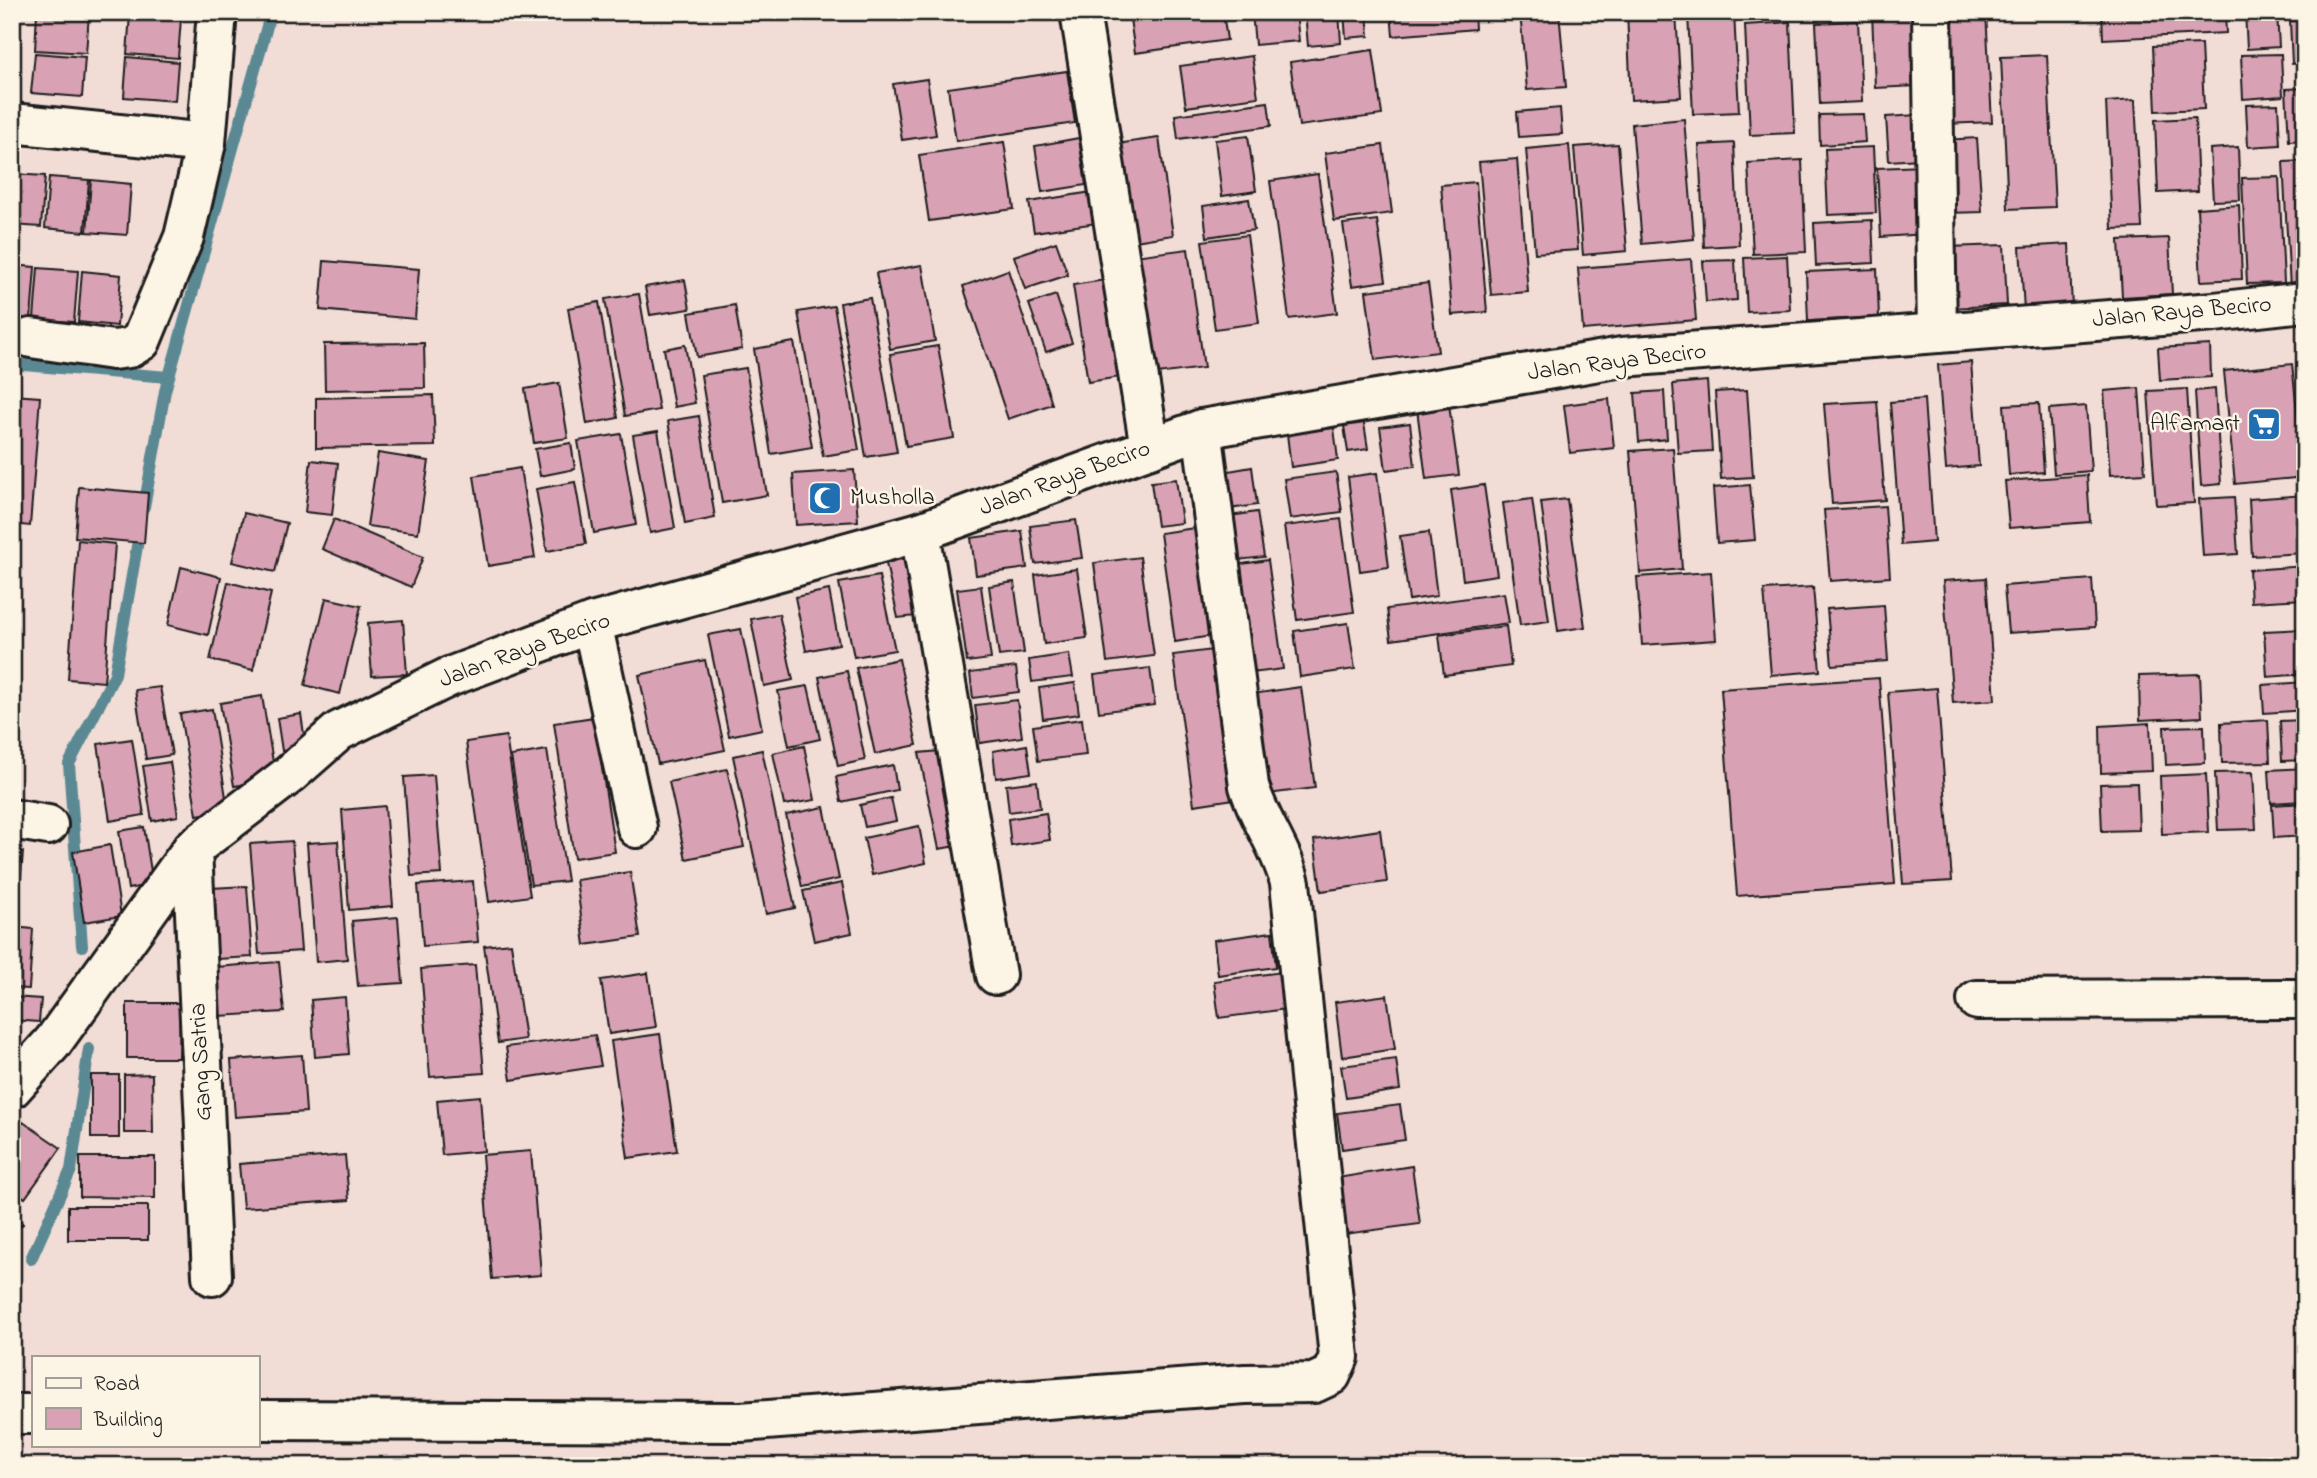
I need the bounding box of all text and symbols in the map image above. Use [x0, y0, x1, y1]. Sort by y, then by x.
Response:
street label: Jalan Raya Beciro [2091, 288, 2273, 339]
street label: Jalan Raya Beciro [1526, 335, 1709, 392]
supermarket icon: Alfamart [2245, 405, 2283, 443]
place label: Alfamart [2150, 407, 2240, 442]
street label: Jalan Raya Beciro [975, 432, 1156, 527]
mosque icon: Musholla [806, 479, 844, 517]
place label: Musholla [850, 481, 935, 516]
street label: Jalan Raya Beciro [435, 604, 616, 699]
street label: Gang Satria [181, 1002, 223, 1122]
legend [32, 1356, 259, 1446]
text: Road [94, 1370, 140, 1400]
text: Building [93, 1406, 163, 1438]

